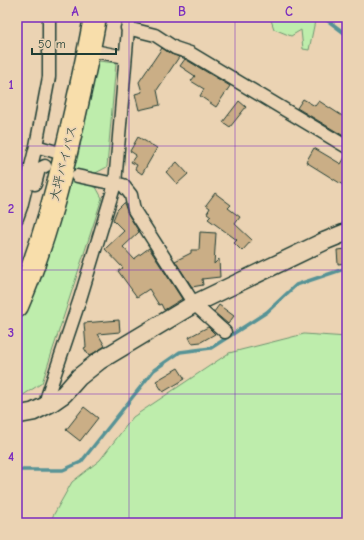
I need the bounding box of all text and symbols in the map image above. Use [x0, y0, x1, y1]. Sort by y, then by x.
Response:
text: A [71, 4, 79, 19]
text: B [178, 4, 186, 19]
text: C [285, 4, 293, 19]
scale bar [32, 30, 116, 56]
text: 50 m [38, 37, 66, 51]
text: 1 [8, 77, 14, 92]
street label: 大坪バイパス [46, 123, 80, 203]
text: 2 [8, 201, 14, 216]
text: 3 [8, 325, 14, 340]
text: 4 [8, 449, 14, 464]

